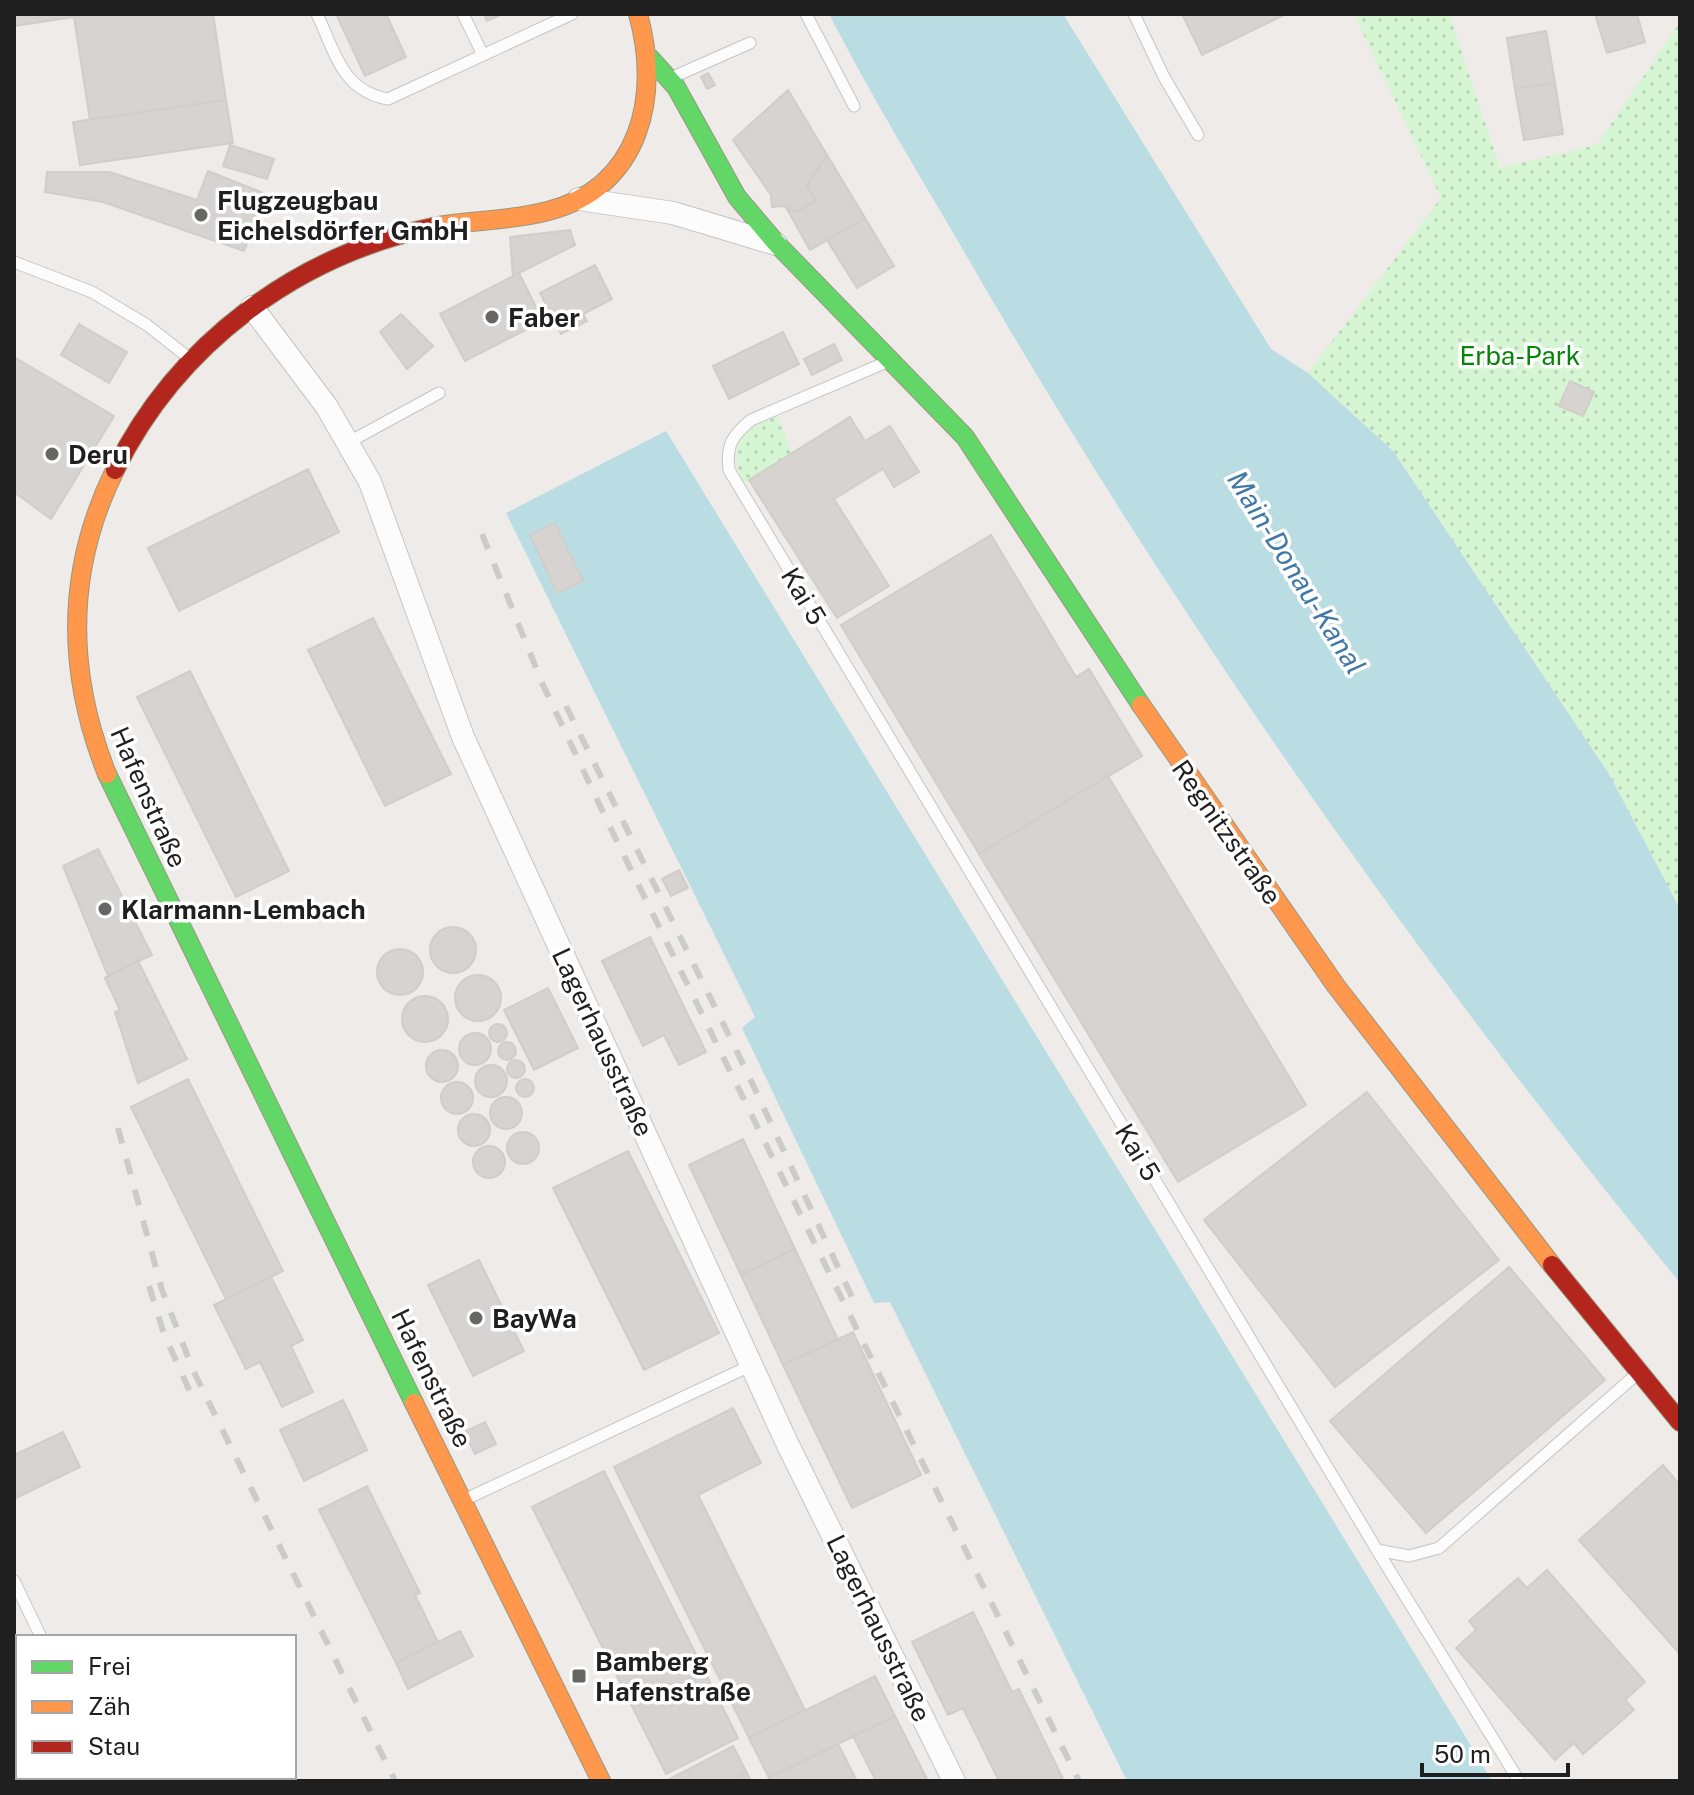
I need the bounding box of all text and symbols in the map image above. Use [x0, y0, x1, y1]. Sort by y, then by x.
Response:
place label: Flugzeugbau Eichelsdörfer GmbH [217, 185, 469, 246]
marker: Flugzeugbau Eichelsdörfer GmbH [192, 206, 210, 224]
place label: Faber [508, 302, 580, 333]
marker: Faber [483, 308, 501, 326]
park label: Erba-Park [1460, 340, 1580, 371]
place label: Deru [68, 439, 128, 470]
marker: Deru [43, 445, 61, 463]
water label: Main-Donau-Kanal [1221, 464, 1373, 680]
street label: Kai 5 [775, 562, 833, 630]
street label: Hafenstraße [104, 722, 194, 872]
street label: Regnitzstraße [1166, 754, 1288, 910]
place label: Klarmann-Lembach [121, 894, 366, 925]
marker: Klarmann-Lembach [96, 900, 114, 918]
street label: Lagerhausstraße [546, 943, 660, 1141]
street label: Kai 5 [1109, 1118, 1167, 1186]
place label: BayWa [492, 1303, 577, 1334]
street label: Hafenstraße [385, 1304, 479, 1452]
marker: BayWa [467, 1309, 485, 1327]
street label: Lagerhausstraße [820, 1529, 938, 1727]
legend [16, 1635, 296, 1779]
place label: Bamberg Hafenstraße [595, 1646, 751, 1707]
text: Frei [88, 1652, 131, 1680]
marker: Bamberg Hafenstraße [570, 1667, 588, 1685]
text: Zäh [88, 1692, 131, 1720]
scale bar [1422, 1727, 1568, 1777]
text: Stau [88, 1732, 140, 1760]
text: 50 m [1434, 1740, 1491, 1768]

